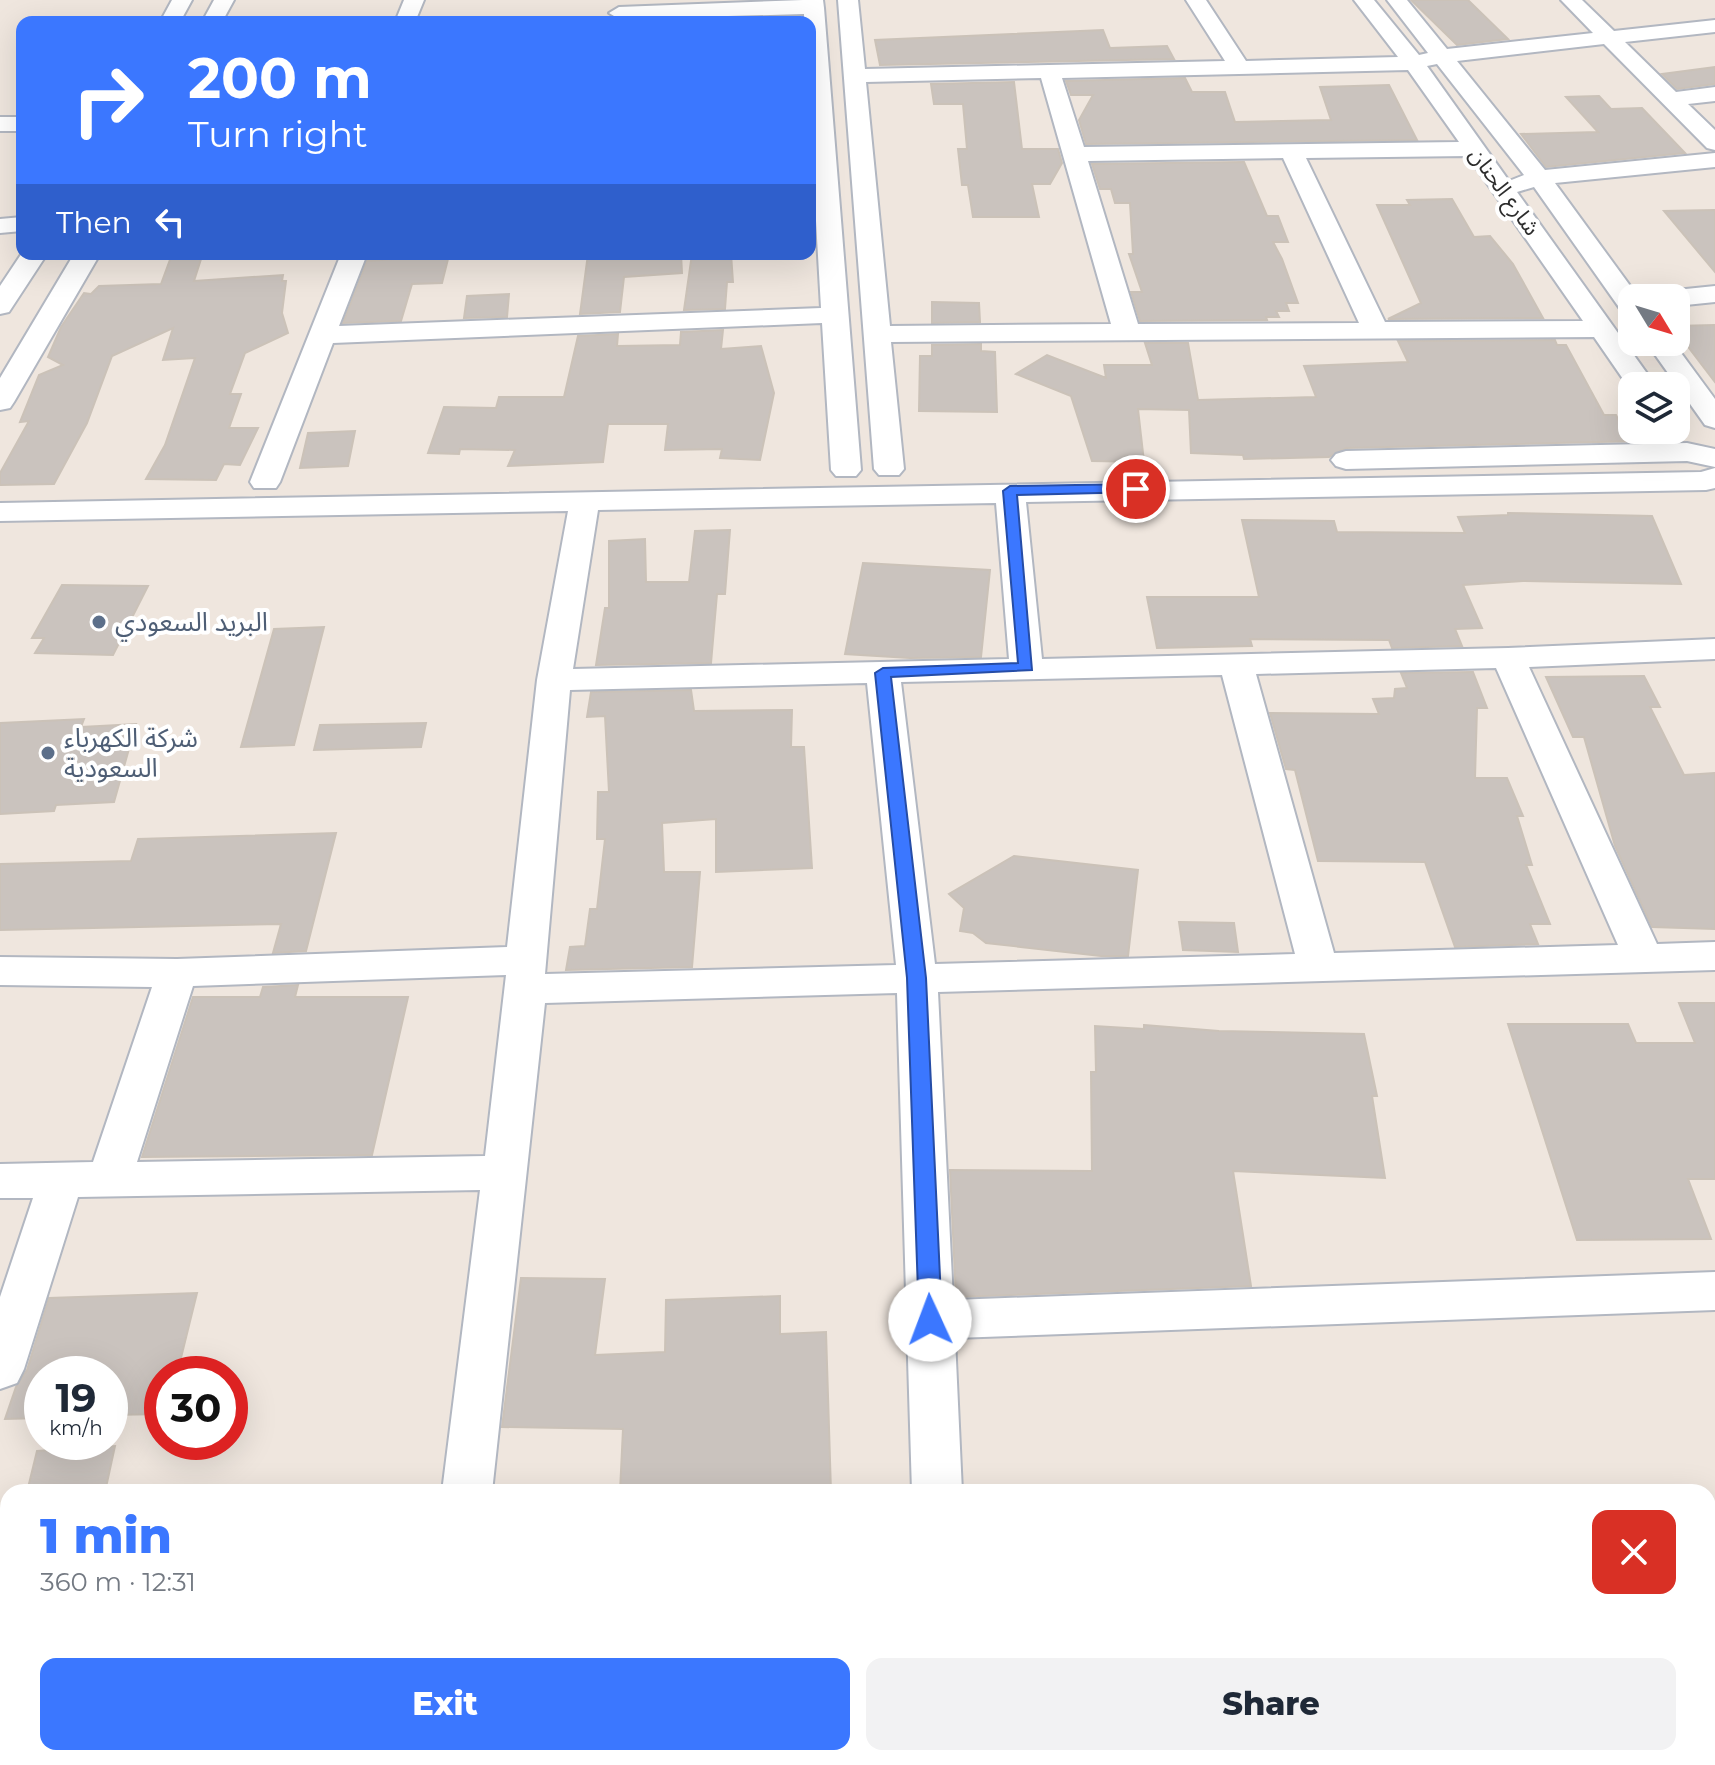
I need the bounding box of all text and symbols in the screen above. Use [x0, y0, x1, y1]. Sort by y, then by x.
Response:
text: 200 m [188, 44, 372, 112]
icon: right [56, 48, 160, 152]
text: Turn right [188, 112, 368, 156]
street label: شارع الحنان [1461, 142, 1546, 243]
icon: left [148, 200, 192, 244]
text: Then [56, 204, 132, 241]
north arrow [1618, 284, 1690, 356]
map controls [1618, 284, 1690, 444]
button: layers [1618, 372, 1690, 444]
pin [1102, 455, 1170, 523]
icon: arrive [1114, 467, 1158, 511]
place label: البريد السعودي [115, 606, 268, 642]
marker: البريد السعودي [90, 613, 108, 631]
place label: شركة الكهرباء السعودية [64, 722, 198, 784]
marker: شركة الكهرباء السعودية [39, 744, 57, 762]
position arrow [888, 1278, 972, 1362]
speed limit sign: 30 [144, 1356, 248, 1460]
text: 19 [55, 1373, 97, 1422]
text: km/h [49, 1416, 103, 1440]
text: 1 min [40, 1507, 172, 1565]
button: close [1592, 1510, 1676, 1594]
text: 360 m · 12:31 [40, 1566, 196, 1598]
button: Exit [40, 1658, 850, 1750]
button: Share [866, 1658, 1676, 1750]

